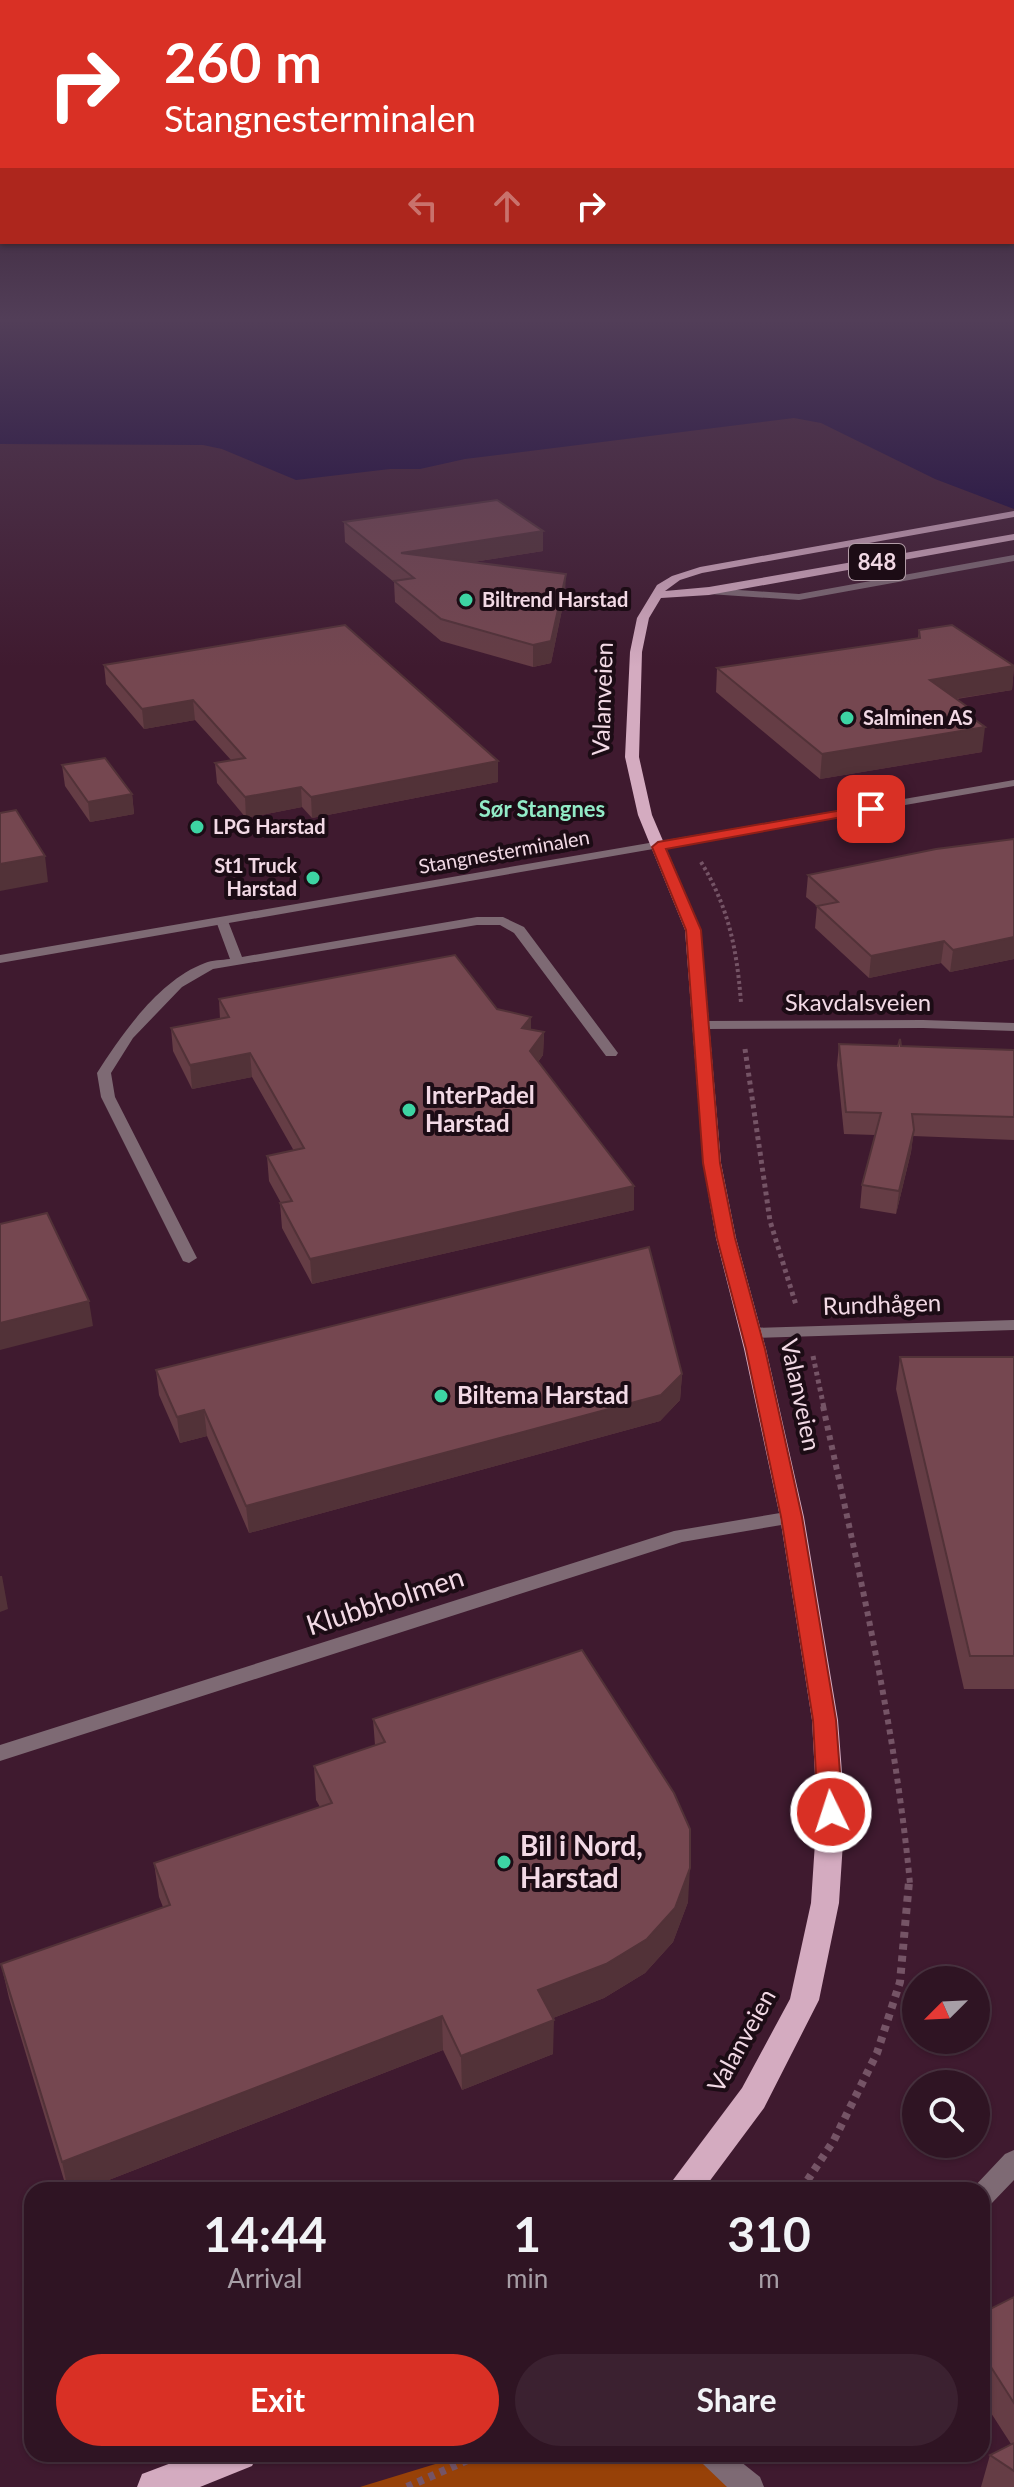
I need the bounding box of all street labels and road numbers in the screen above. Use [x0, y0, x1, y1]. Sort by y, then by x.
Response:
road number: 848 [849, 544, 905, 580]
street label: Valanveien [585, 642, 618, 756]
street label: Stangnesterminalen [416, 824, 591, 878]
street label: Skavdalsveien [785, 987, 931, 1016]
street label: Rundhågen [822, 1287, 942, 1320]
street label: Valanveien [775, 1336, 827, 1453]
street label: Klubbholmen [302, 1559, 468, 1642]
street label: Valanveien [700, 1984, 781, 2097]

